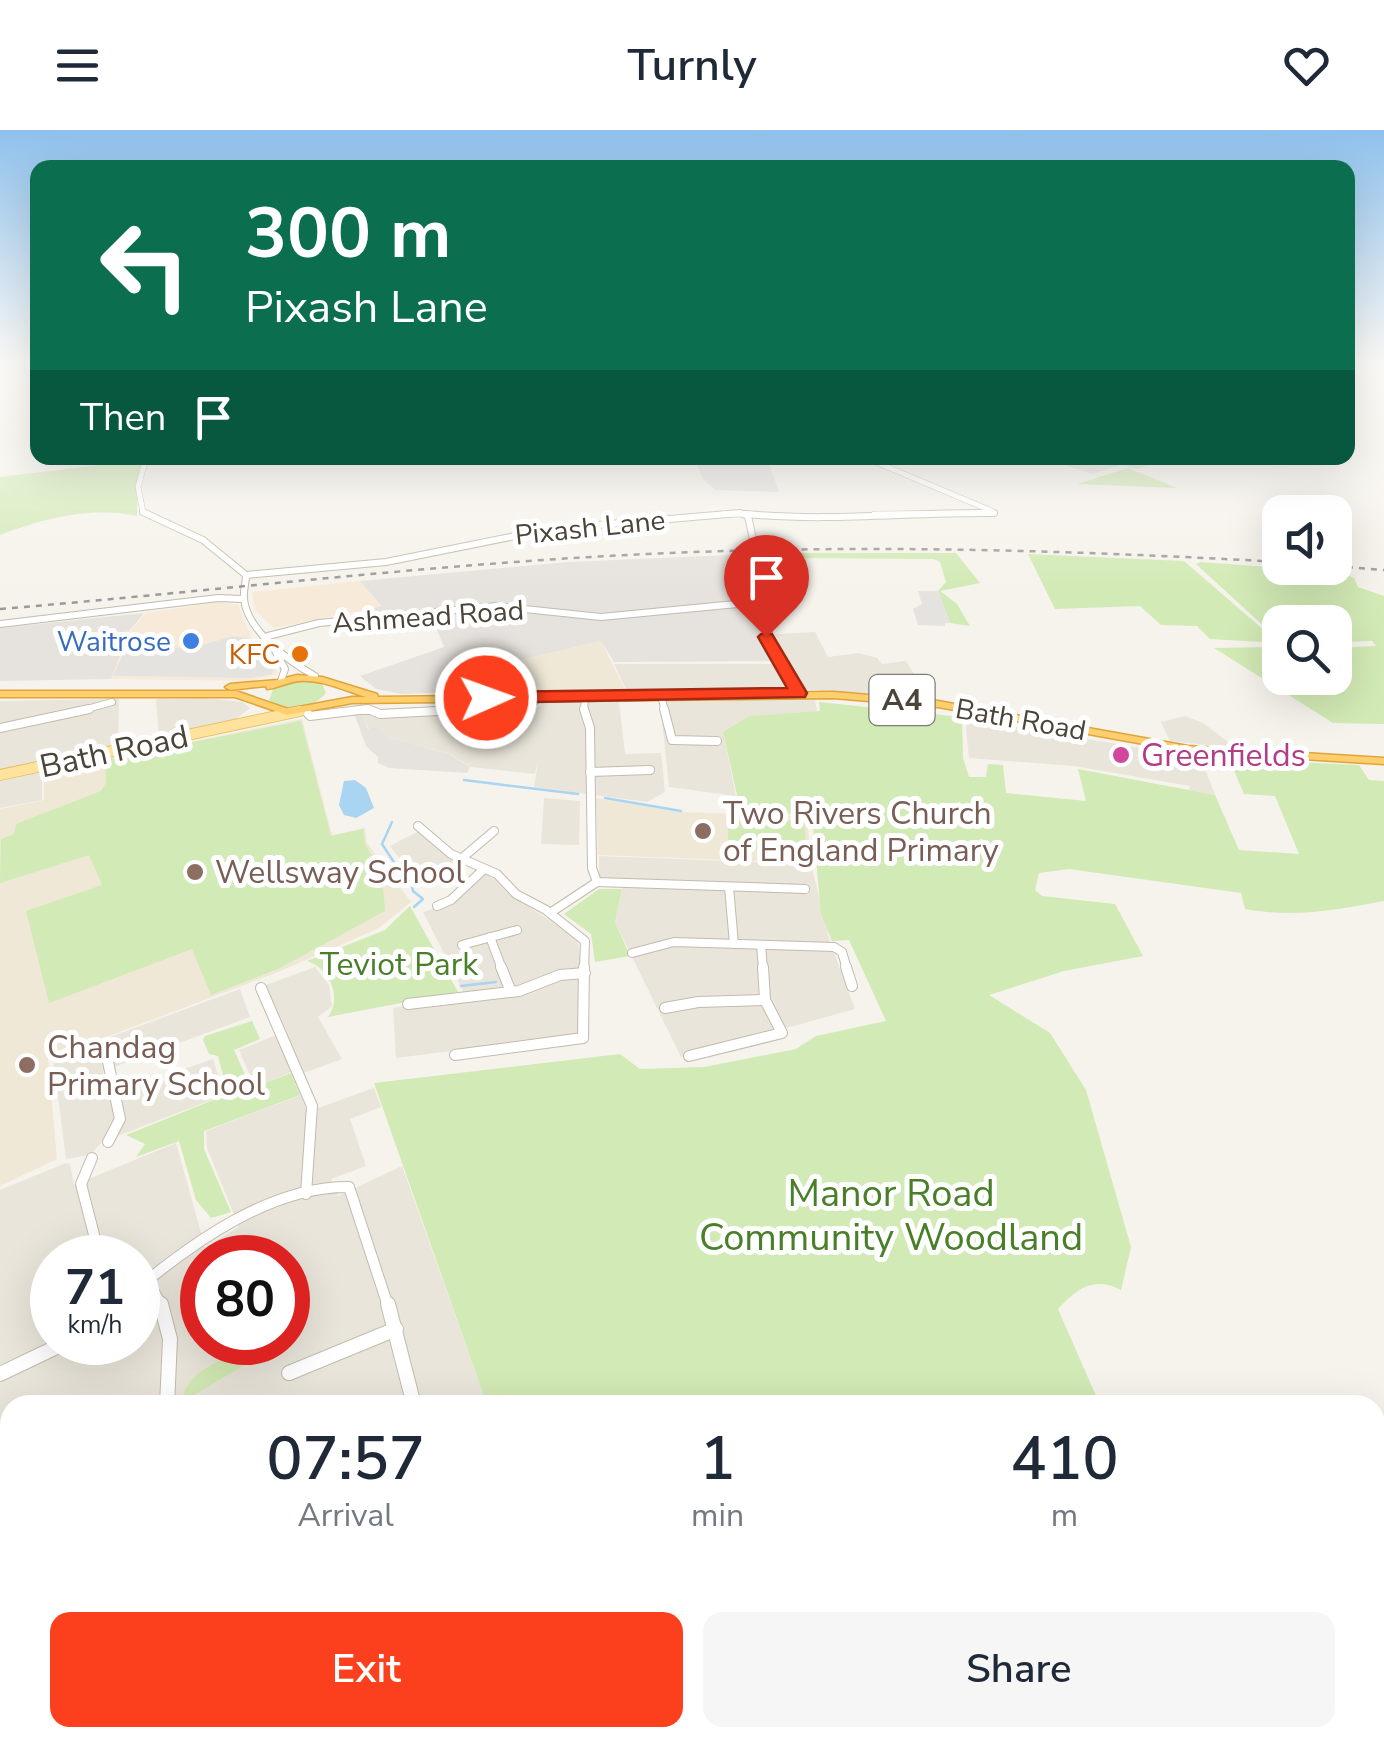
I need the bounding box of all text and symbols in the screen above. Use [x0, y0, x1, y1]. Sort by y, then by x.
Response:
text: Turnly [627, 35, 757, 96]
icon: menu [50, 38, 105, 93]
icon: heart [1279, 38, 1334, 93]
text: 300 m [245, 186, 451, 282]
icon: left [80, 200, 210, 330]
text: Pixash Lane [245, 277, 488, 338]
icon: arrive [186, 390, 241, 445]
text: Then [80, 392, 166, 443]
map controls [1262, 495, 1352, 695]
button: sound [1262, 495, 1352, 585]
street label: Pixash Lane [513, 501, 667, 555]
pin [724, 535, 809, 638]
icon: arrive [739, 550, 794, 605]
street label: Ashmead Road [331, 591, 525, 643]
button: search [1262, 605, 1352, 695]
place label: Waitrose [57, 623, 171, 661]
marker: Waitrose [180, 630, 202, 652]
place label: KFC [229, 636, 280, 674]
marker: KFC [289, 643, 311, 665]
position arrow [434, 646, 538, 750]
road number: A4 [870, 675, 934, 725]
street label: Bath Road [953, 690, 1089, 750]
street label: Bath Road [36, 715, 192, 788]
place label: Greenfields [1141, 734, 1306, 777]
marker: Greenfields [1110, 744, 1132, 766]
place label: Two Rivers Church of England Primary [723, 792, 999, 872]
marker: Two Rivers Church of England Primary [692, 820, 714, 842]
place label: Wellsway School [215, 851, 466, 894]
marker: Wellsway School [184, 861, 206, 883]
park label: Teviot Park [320, 943, 479, 986]
place label: Chandag Primary School [47, 1026, 266, 1106]
marker: Chandag Primary School [16, 1054, 38, 1076]
park label: Manor Road Community Woodland [699, 1168, 1083, 1263]
speed limit sign: 80 [180, 1235, 310, 1365]
text: 71 [65, 1253, 125, 1322]
text: km/h [67, 1308, 123, 1342]
text: 07:57 [266, 1418, 425, 1500]
text: 1 [700, 1418, 736, 1500]
text: 410 [1011, 1418, 1119, 1500]
text: Arrival [297, 1494, 394, 1537]
text: min [691, 1494, 744, 1537]
text: m [1051, 1494, 1078, 1537]
button: Exit [50, 1612, 683, 1727]
button: Share [703, 1612, 1335, 1727]

